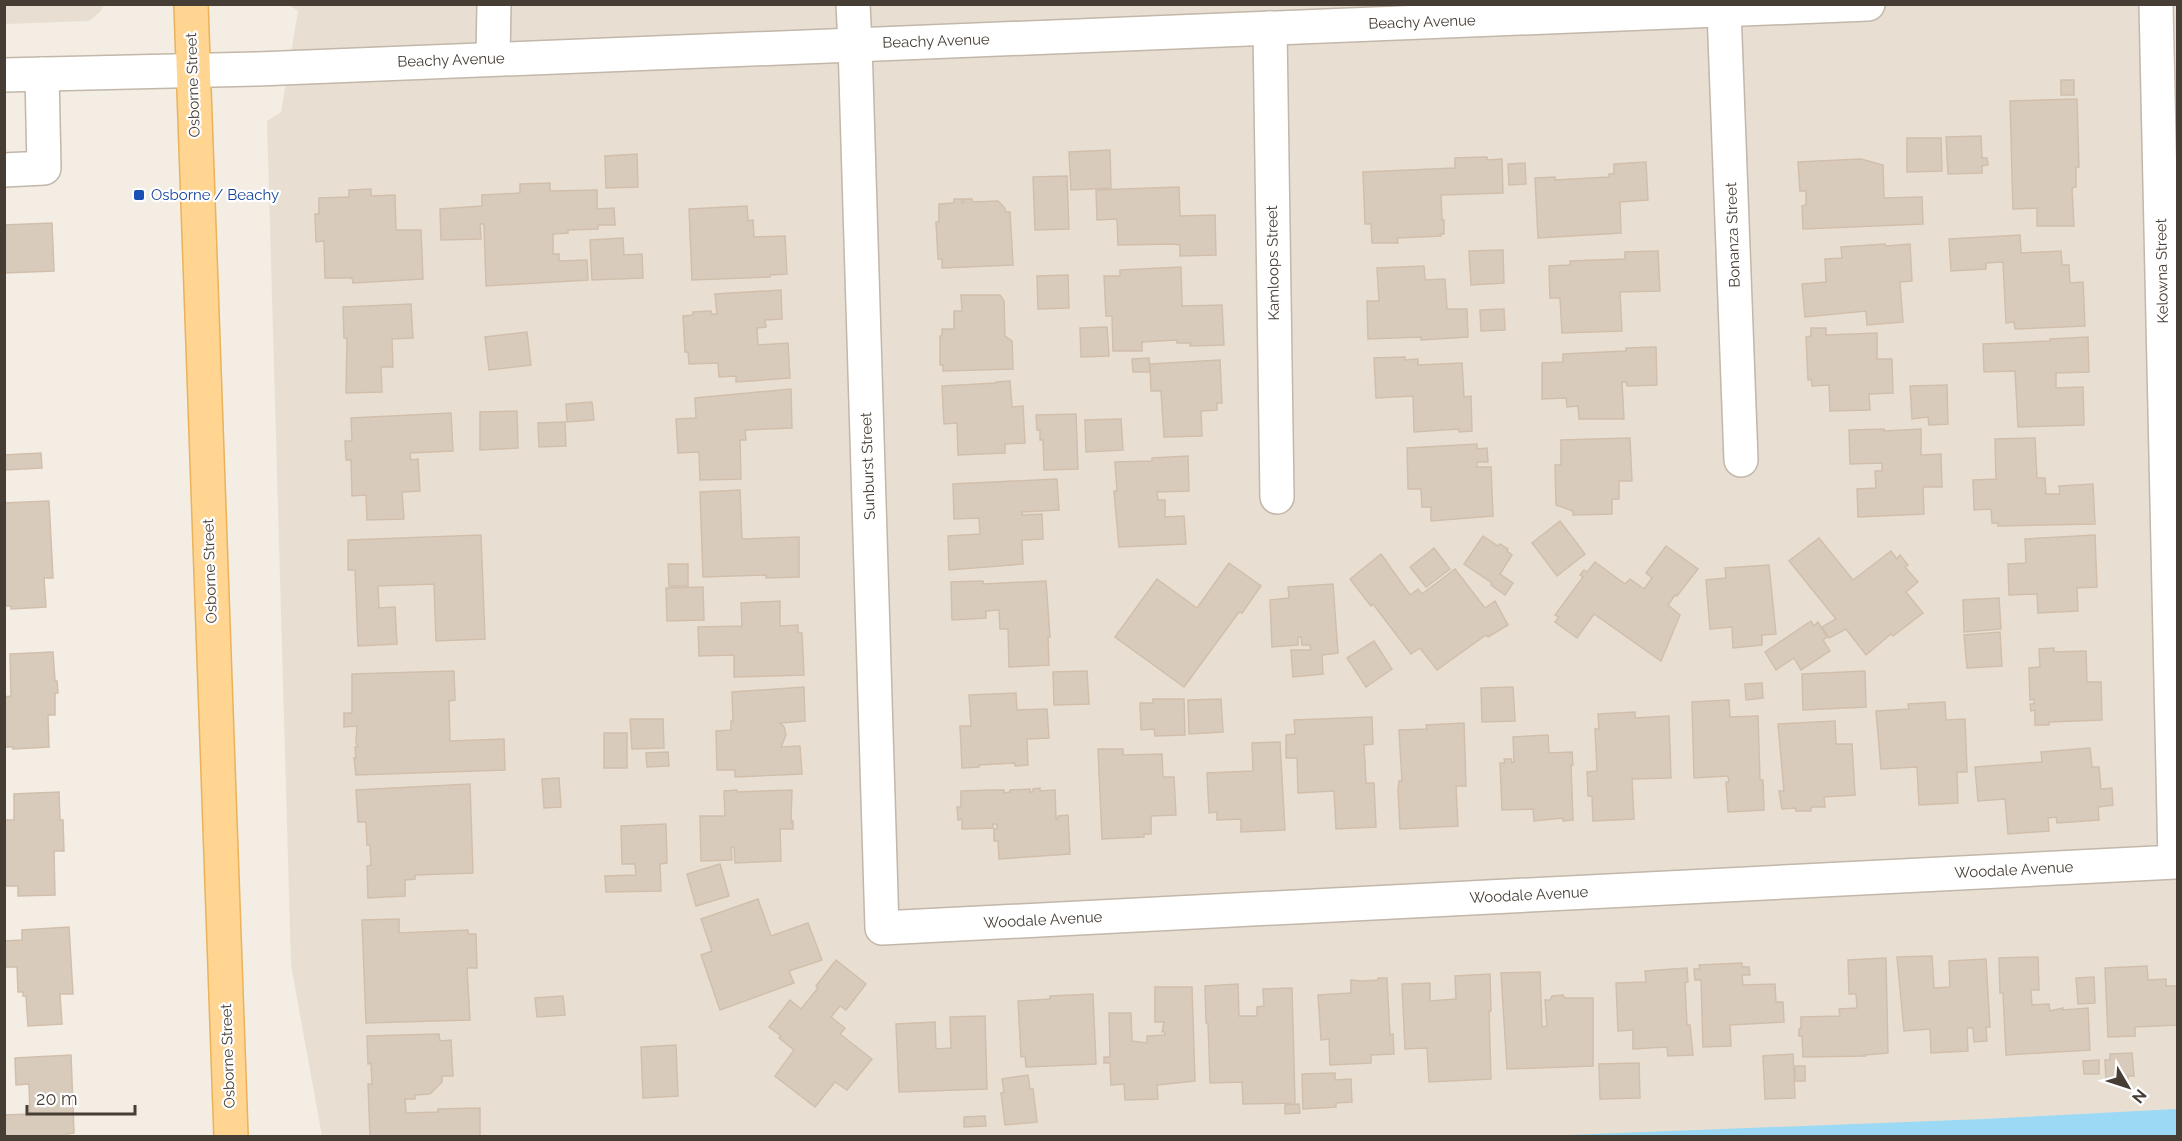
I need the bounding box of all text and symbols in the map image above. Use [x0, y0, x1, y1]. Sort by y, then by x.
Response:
street label: Beachy Avenue [1368, 11, 1476, 33]
street label: Beachy Avenue [882, 30, 990, 52]
street label: Osborne Street [182, 32, 204, 138]
street label: Beachy Avenue [397, 49, 505, 71]
street label: Bonanza Street [1722, 182, 1744, 288]
place label: Osborne / Beachy [151, 186, 279, 204]
marker: Osborne / Beachy [132, 188, 146, 202]
street label: Kamloops Street [1263, 205, 1283, 321]
street label: Kelowna Street [2152, 218, 2172, 324]
street label: Sunburst Street [857, 412, 879, 520]
street label: Osborne Street [199, 518, 221, 624]
street label: Woodale Avenue [1954, 858, 2074, 882]
street label: Woodale Avenue [1469, 883, 1589, 907]
street label: Woodale Avenue [983, 908, 1103, 932]
street label: Osborne Street [217, 1003, 239, 1109]
north arrow [2098, 1057, 2158, 1117]
scale bar [27, 1078, 135, 1116]
text: N [2128, 1085, 2150, 1107]
text: 20 m [36, 1088, 78, 1109]

